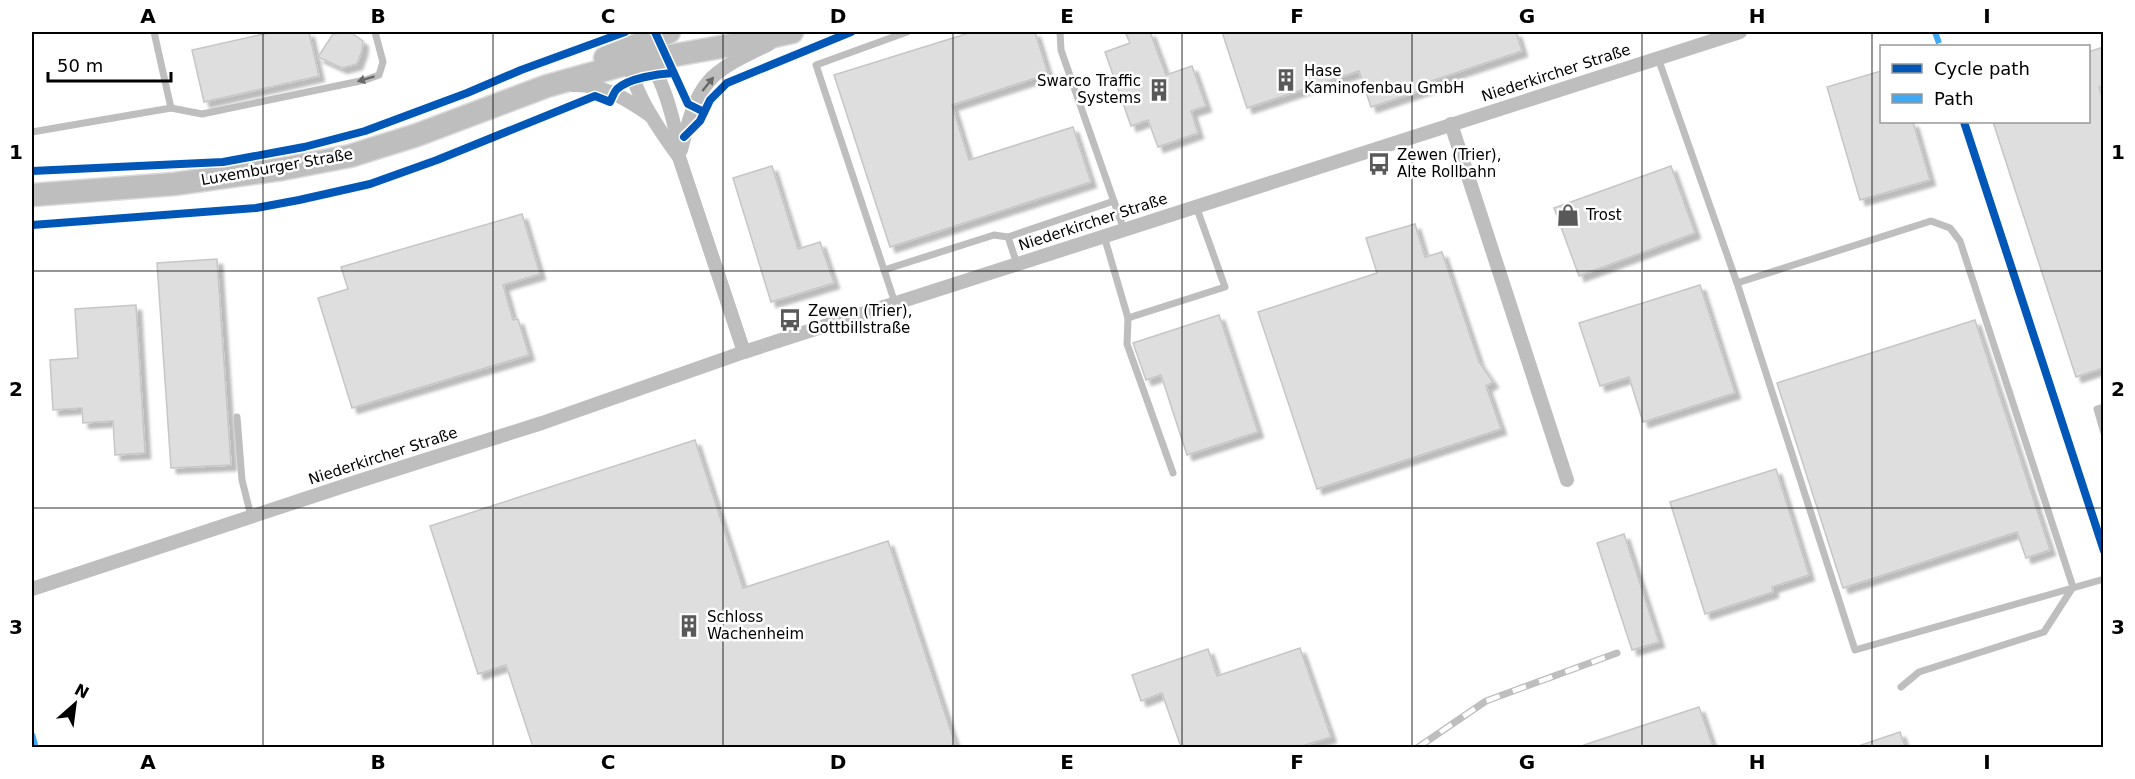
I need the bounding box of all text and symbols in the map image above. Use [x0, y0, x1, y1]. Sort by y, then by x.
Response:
text: A [140, 4, 156, 28]
text: B [370, 4, 386, 28]
text: C [601, 4, 615, 28]
text: D [830, 4, 846, 28]
text: E [1060, 4, 1074, 28]
text: F [1290, 4, 1304, 28]
text: G [1519, 4, 1535, 28]
text: H [1749, 4, 1765, 28]
text: I [1983, 4, 1991, 28]
street label: Niederkircher Straße [1479, 40, 1633, 106]
scale bar [48, 45, 171, 83]
legend [1880, 45, 2090, 123]
text: 50 m [57, 55, 103, 76]
text: Cycle path [1934, 58, 2030, 79]
place label: Hase Kaminofenbau GmbH [1304, 62, 1464, 97]
building icon: Hase Kaminofenbau GmbH [1273, 67, 1299, 93]
place label: Swarco Traffic Systems [1037, 72, 1141, 107]
one-way arrow [357, 75, 375, 84]
one-way arrow [701, 76, 714, 92]
building icon: Swarco Traffic Systems [1146, 77, 1172, 103]
text: Path [1934, 88, 1974, 109]
text: 1 [9, 140, 23, 164]
text: 1 [2111, 140, 2125, 164]
street label: Luxemburger Straße [200, 145, 354, 189]
place label: Zewen (Trier), Alte Rollbahn [1397, 146, 1501, 181]
bus stop icon: Zewen (Trier), Alte Rollbahn [1366, 151, 1392, 177]
street label: Niederkircher Straße [1016, 189, 1170, 255]
shop icon: Trost [1555, 202, 1581, 228]
place label: Trost [1585, 206, 1622, 224]
place label: Zewen (Trier), Gottbillstraße [808, 302, 912, 337]
bus stop icon: Zewen (Trier), Gottbillstraße [777, 307, 803, 333]
text: 2 [9, 377, 23, 401]
text: 2 [2111, 377, 2125, 401]
street label: Niederkircher Straße [306, 423, 460, 489]
place label: Schloss Wachenheim [707, 608, 804, 643]
building icon: Schloss Wachenheim [676, 613, 702, 639]
text: 3 [9, 615, 23, 639]
text: 3 [2111, 615, 2125, 639]
north arrow [45, 674, 105, 734]
text: N [71, 680, 92, 703]
text: A [140, 750, 156, 774]
text: B [370, 750, 386, 774]
text: C [601, 750, 615, 774]
text: D [830, 750, 846, 774]
text: E [1060, 750, 1074, 774]
text: F [1290, 750, 1304, 774]
text: G [1519, 750, 1535, 774]
text: H [1749, 750, 1765, 774]
text: I [1983, 750, 1991, 774]

